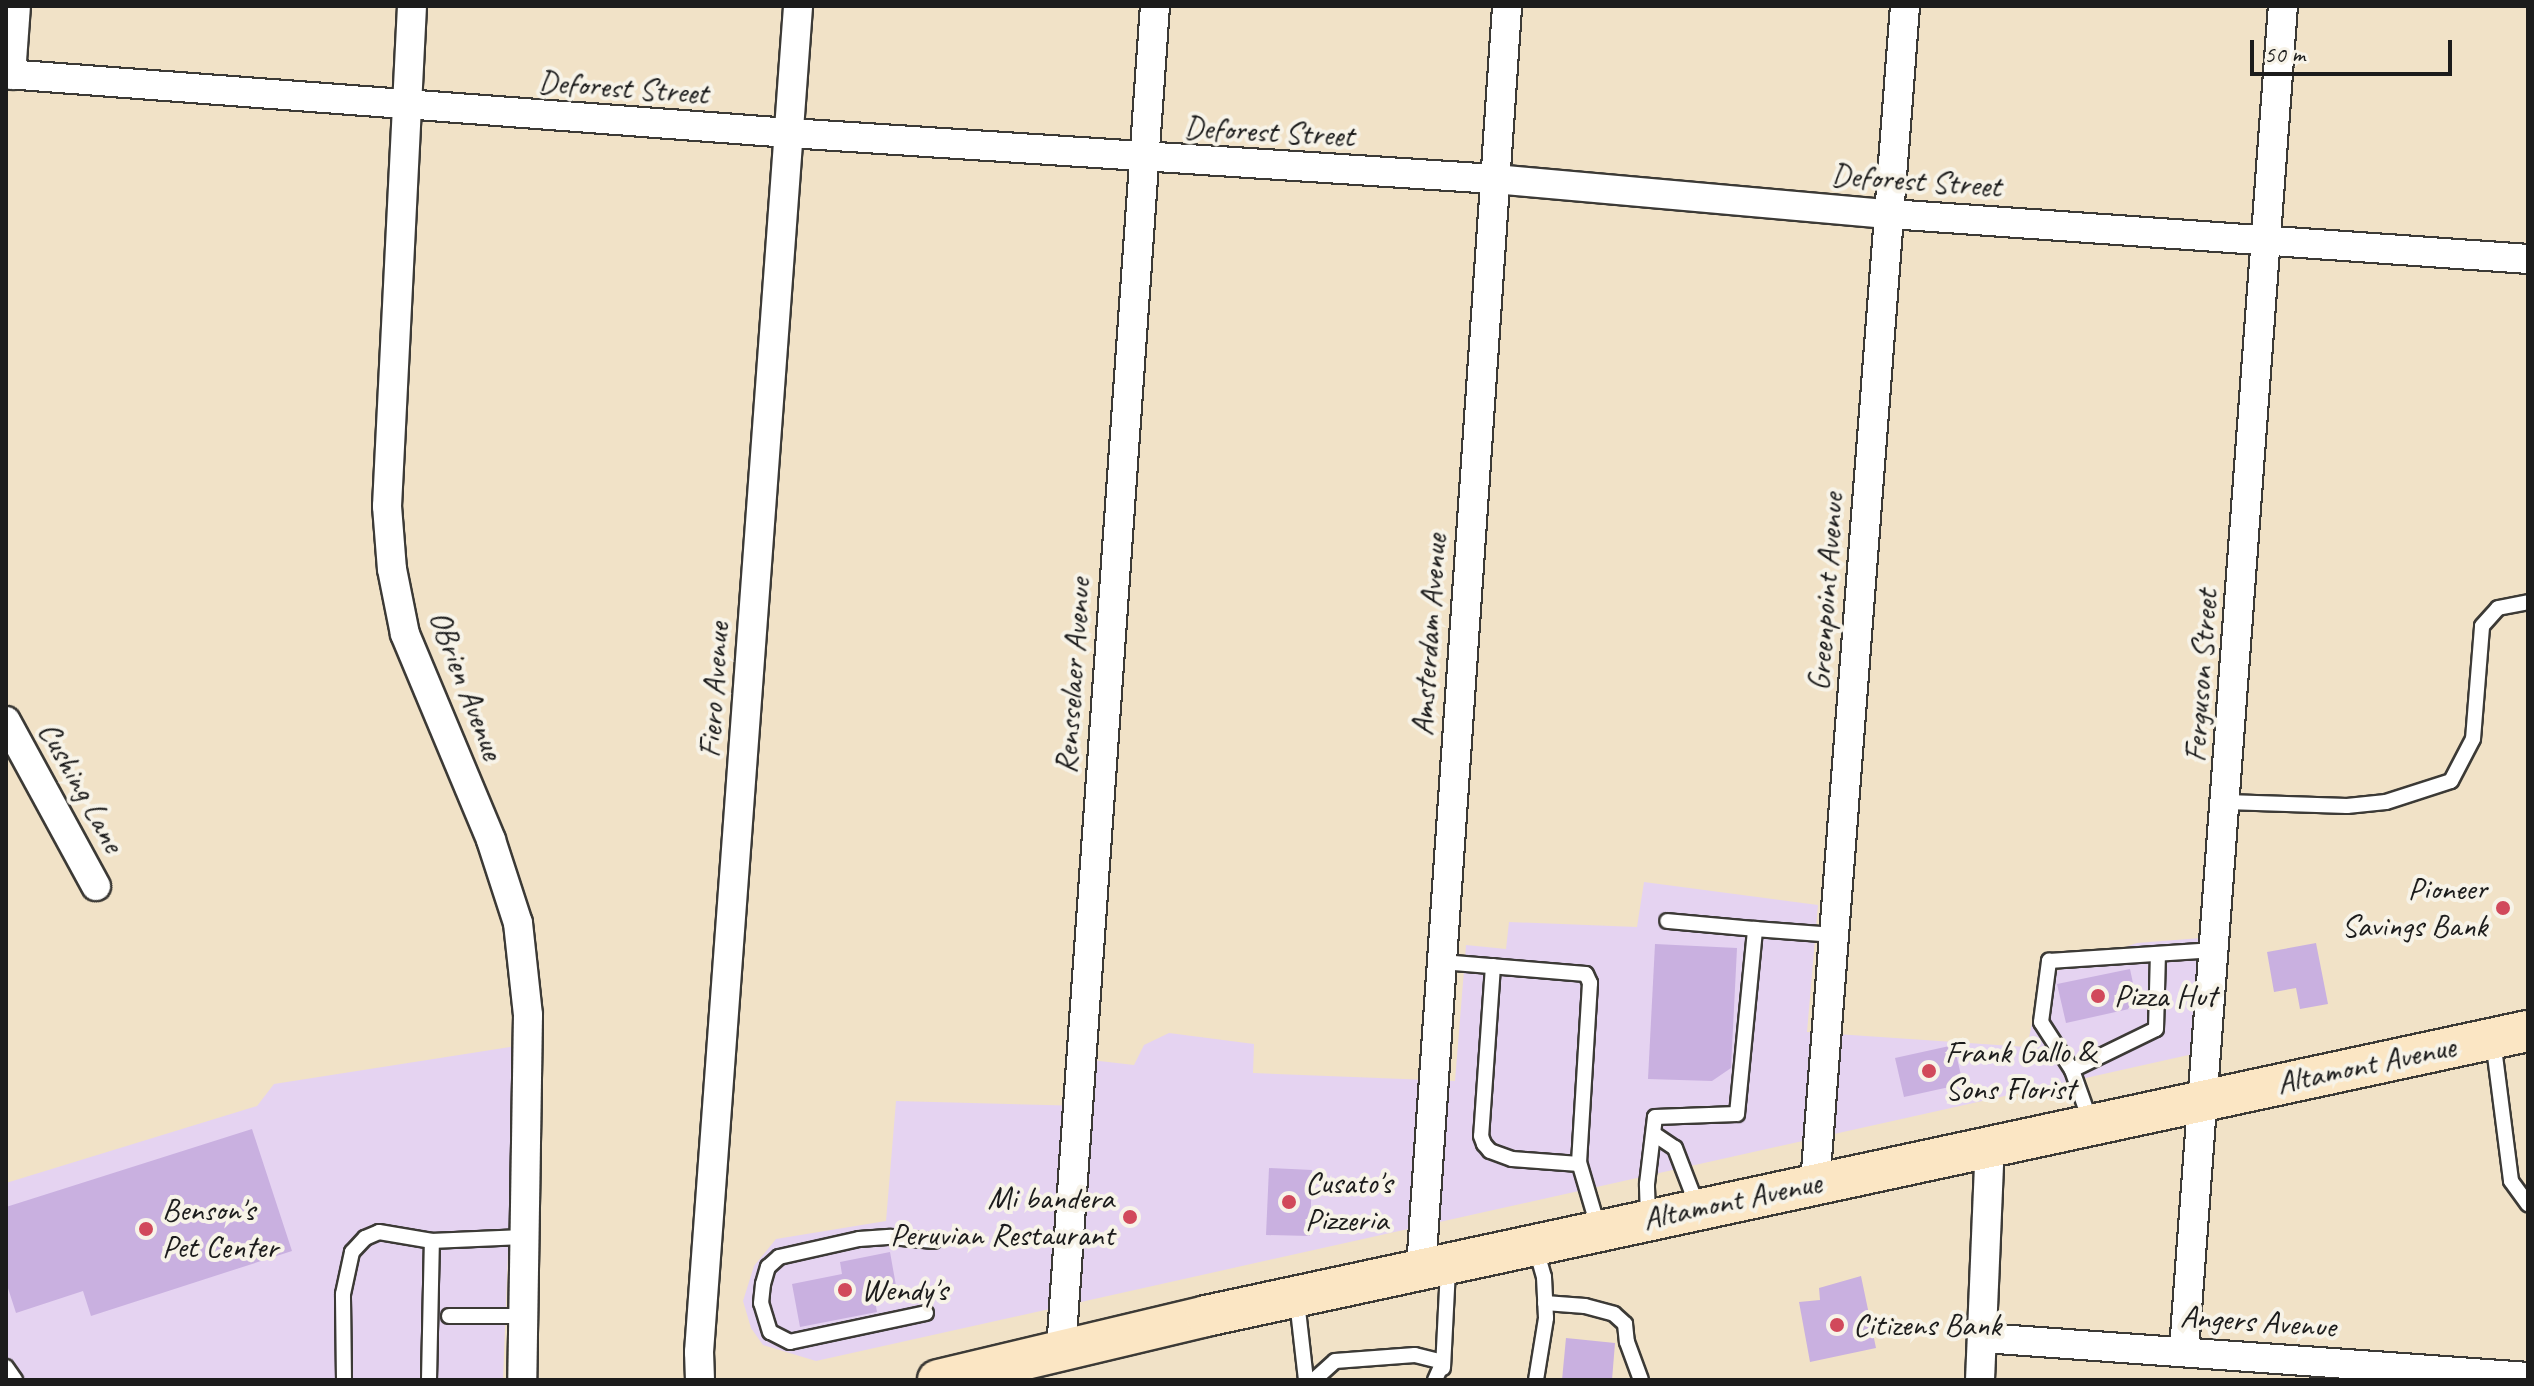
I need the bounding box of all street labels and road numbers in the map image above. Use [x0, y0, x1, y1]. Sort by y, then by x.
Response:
street label: Deforest Street [537, 63, 709, 113]
street label: Deforest Street [1183, 108, 1355, 156]
street label: Deforest Street [1830, 156, 2002, 206]
street label: Greenpoint Avenue [1800, 492, 1852, 692]
street label: Amsterdam Avenue [1403, 533, 1455, 737]
street label: Rensselaer Avenue [1047, 577, 1099, 775]
street label: Ferguson Street [2176, 588, 2226, 764]
street label: OBrien Avenue [420, 605, 512, 765]
street label: Fiero Avenue [690, 621, 738, 759]
street label: Cushing Lane [29, 715, 133, 859]
street label: Altamont Avenue [2273, 1027, 2459, 1103]
street label: Altamont Avenue [1639, 1163, 1825, 1239]
street label: Angers Avenue [2179, 1297, 2337, 1347]

